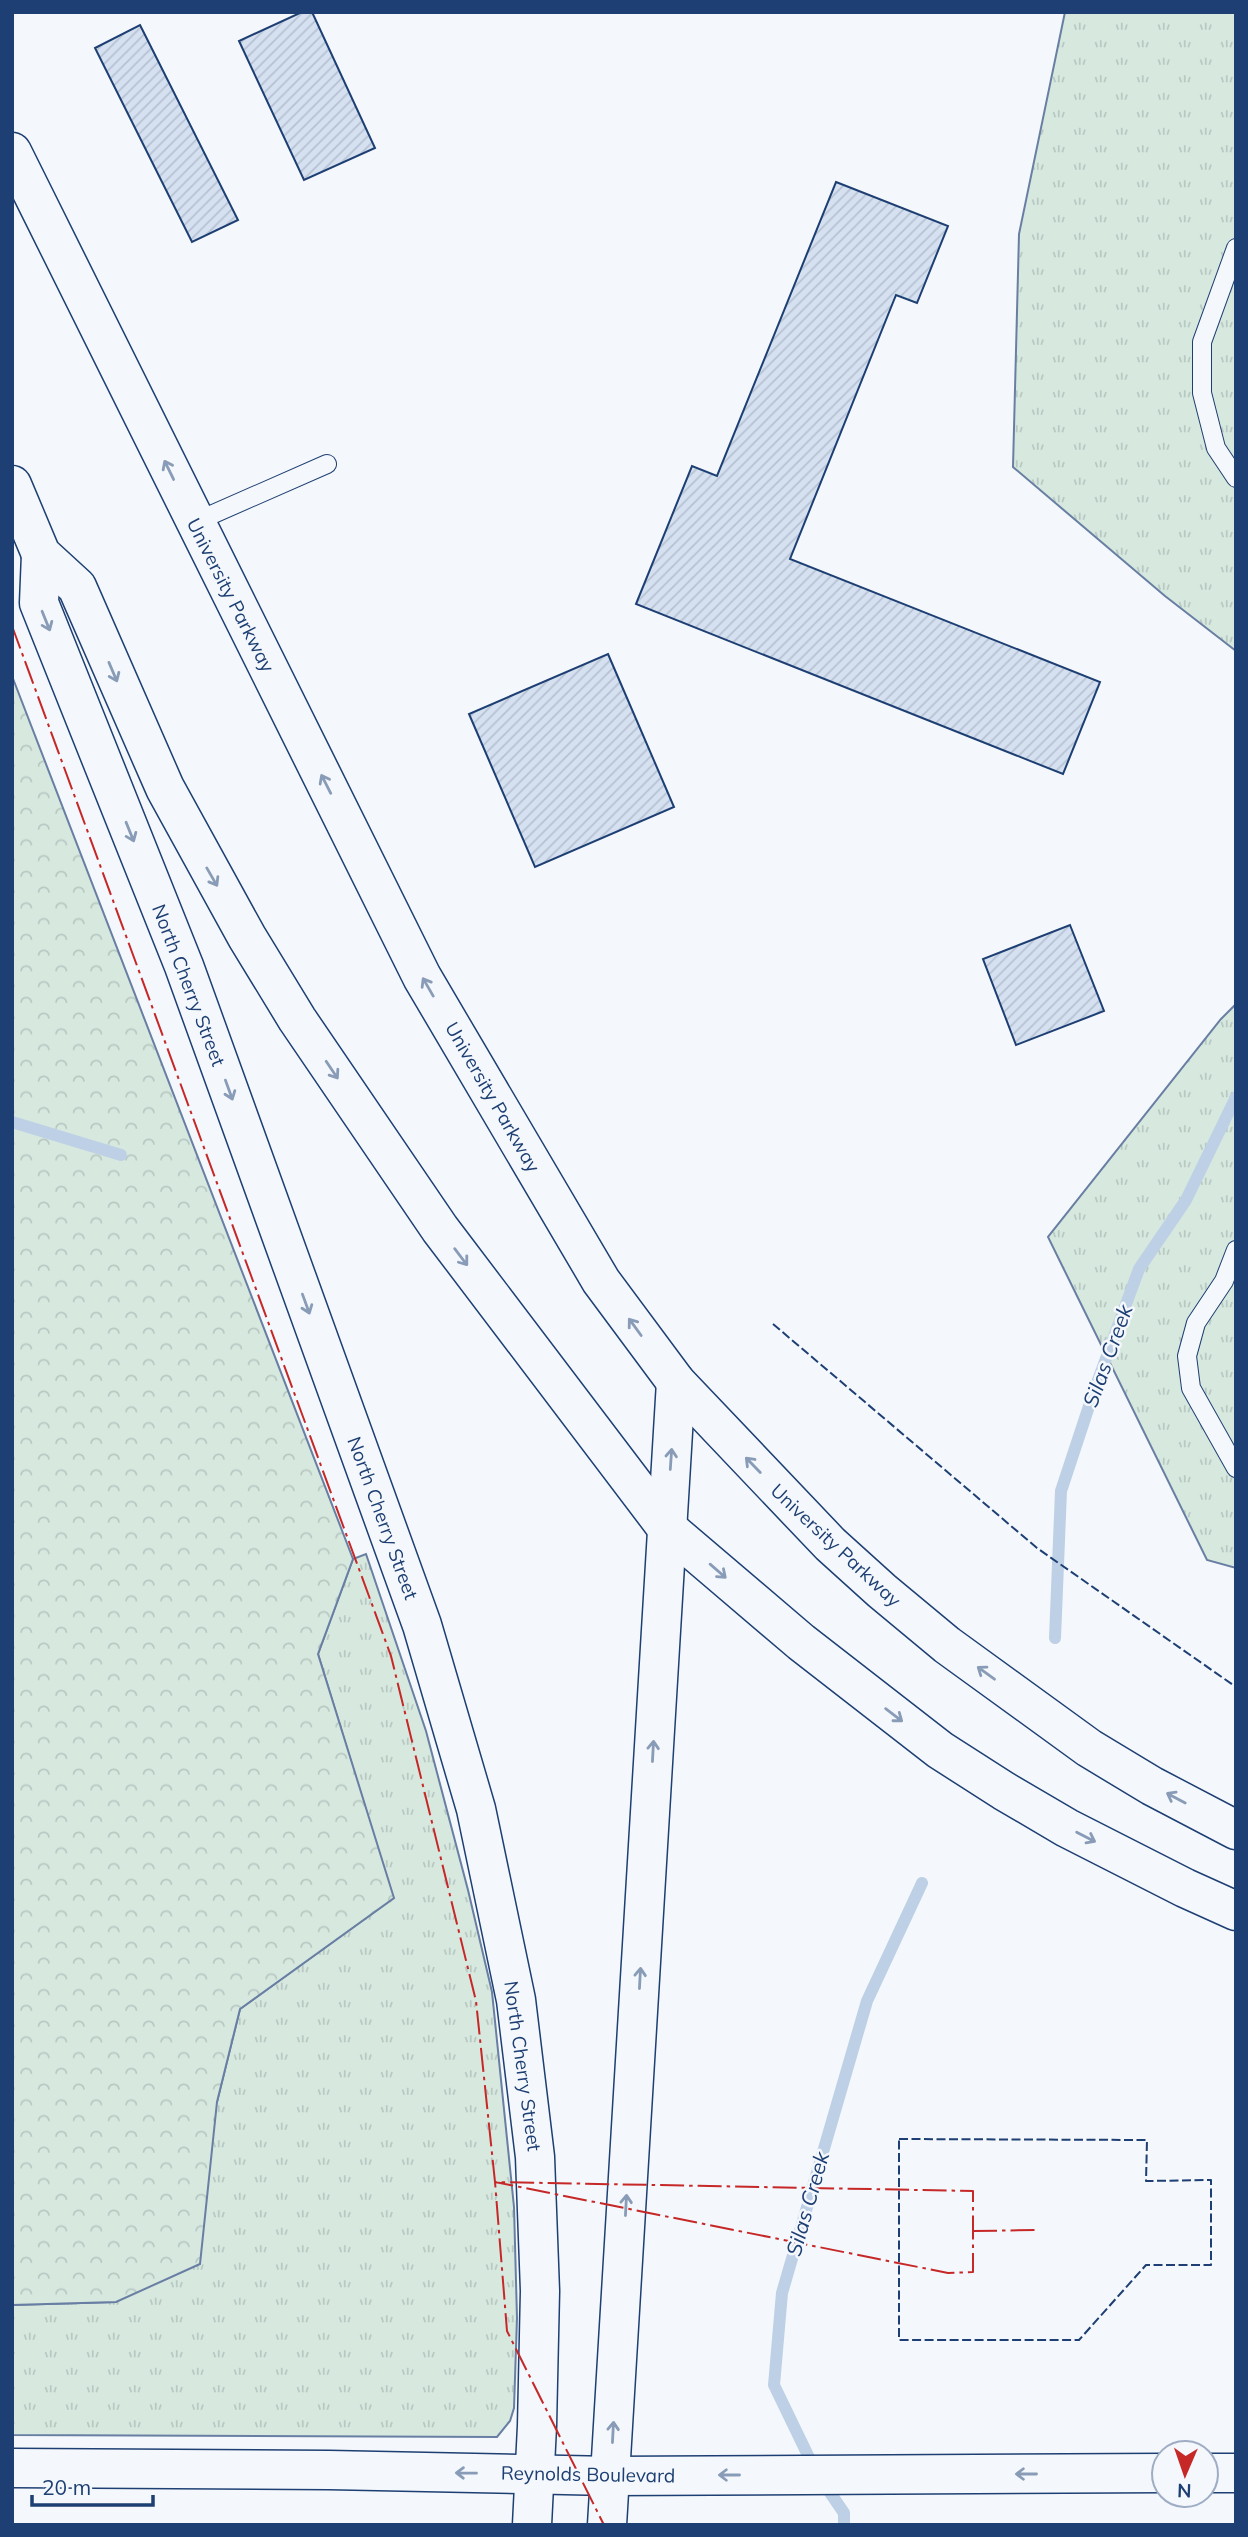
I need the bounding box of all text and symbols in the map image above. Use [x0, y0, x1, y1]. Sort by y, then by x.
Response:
one-way arrow [162, 460, 176, 481]
street label: University Parkway [182, 514, 280, 676]
one-way arrow [41, 609, 54, 631]
one-way arrow [107, 661, 120, 683]
one-way arrow [318, 774, 332, 794]
one-way arrow [125, 821, 138, 842]
one-way arrow [205, 866, 219, 886]
street label: North Cherry Street [147, 901, 231, 1070]
one-way arrow [421, 977, 435, 997]
street label: University Parkway [440, 1017, 546, 1177]
one-way arrow [325, 1060, 339, 1080]
one-way arrow [224, 1079, 236, 1101]
one-way arrow [454, 1247, 469, 1266]
one-way arrow [301, 1293, 313, 1315]
water label: Silas Creek [1077, 1300, 1138, 1410]
one-way arrow [628, 1318, 643, 1337]
street label: North Cherry Street [342, 1433, 424, 1603]
one-way arrow [664, 1447, 677, 1470]
one-way arrow [745, 1457, 762, 1474]
street label: University Parkway [766, 1478, 906, 1612]
one-way arrow [709, 1563, 727, 1579]
one-way arrow [977, 1666, 996, 1680]
one-way arrow [884, 1707, 903, 1722]
one-way arrow [647, 1740, 660, 1763]
one-way arrow [1166, 1791, 1186, 1805]
one-way arrow [1075, 1831, 1095, 1845]
one-way arrow [633, 1967, 646, 1990]
street label: North Cherry Street [499, 1979, 547, 2153]
water label: Silas Creek [780, 2148, 835, 2259]
one-way arrow [620, 2194, 633, 2217]
one-way arrow [606, 2421, 619, 2444]
north arrow [1150, 2439, 1220, 2509]
street label: Reynolds Boulevard [501, 2460, 675, 2488]
scale bar [32, 2464, 152, 2508]
one-way arrow [455, 2466, 478, 2480]
one-way arrow [1015, 2467, 1038, 2481]
one-way arrow [717, 2468, 740, 2482]
text: 20 m [42, 2474, 91, 2500]
text: N [1177, 2479, 1192, 2503]

